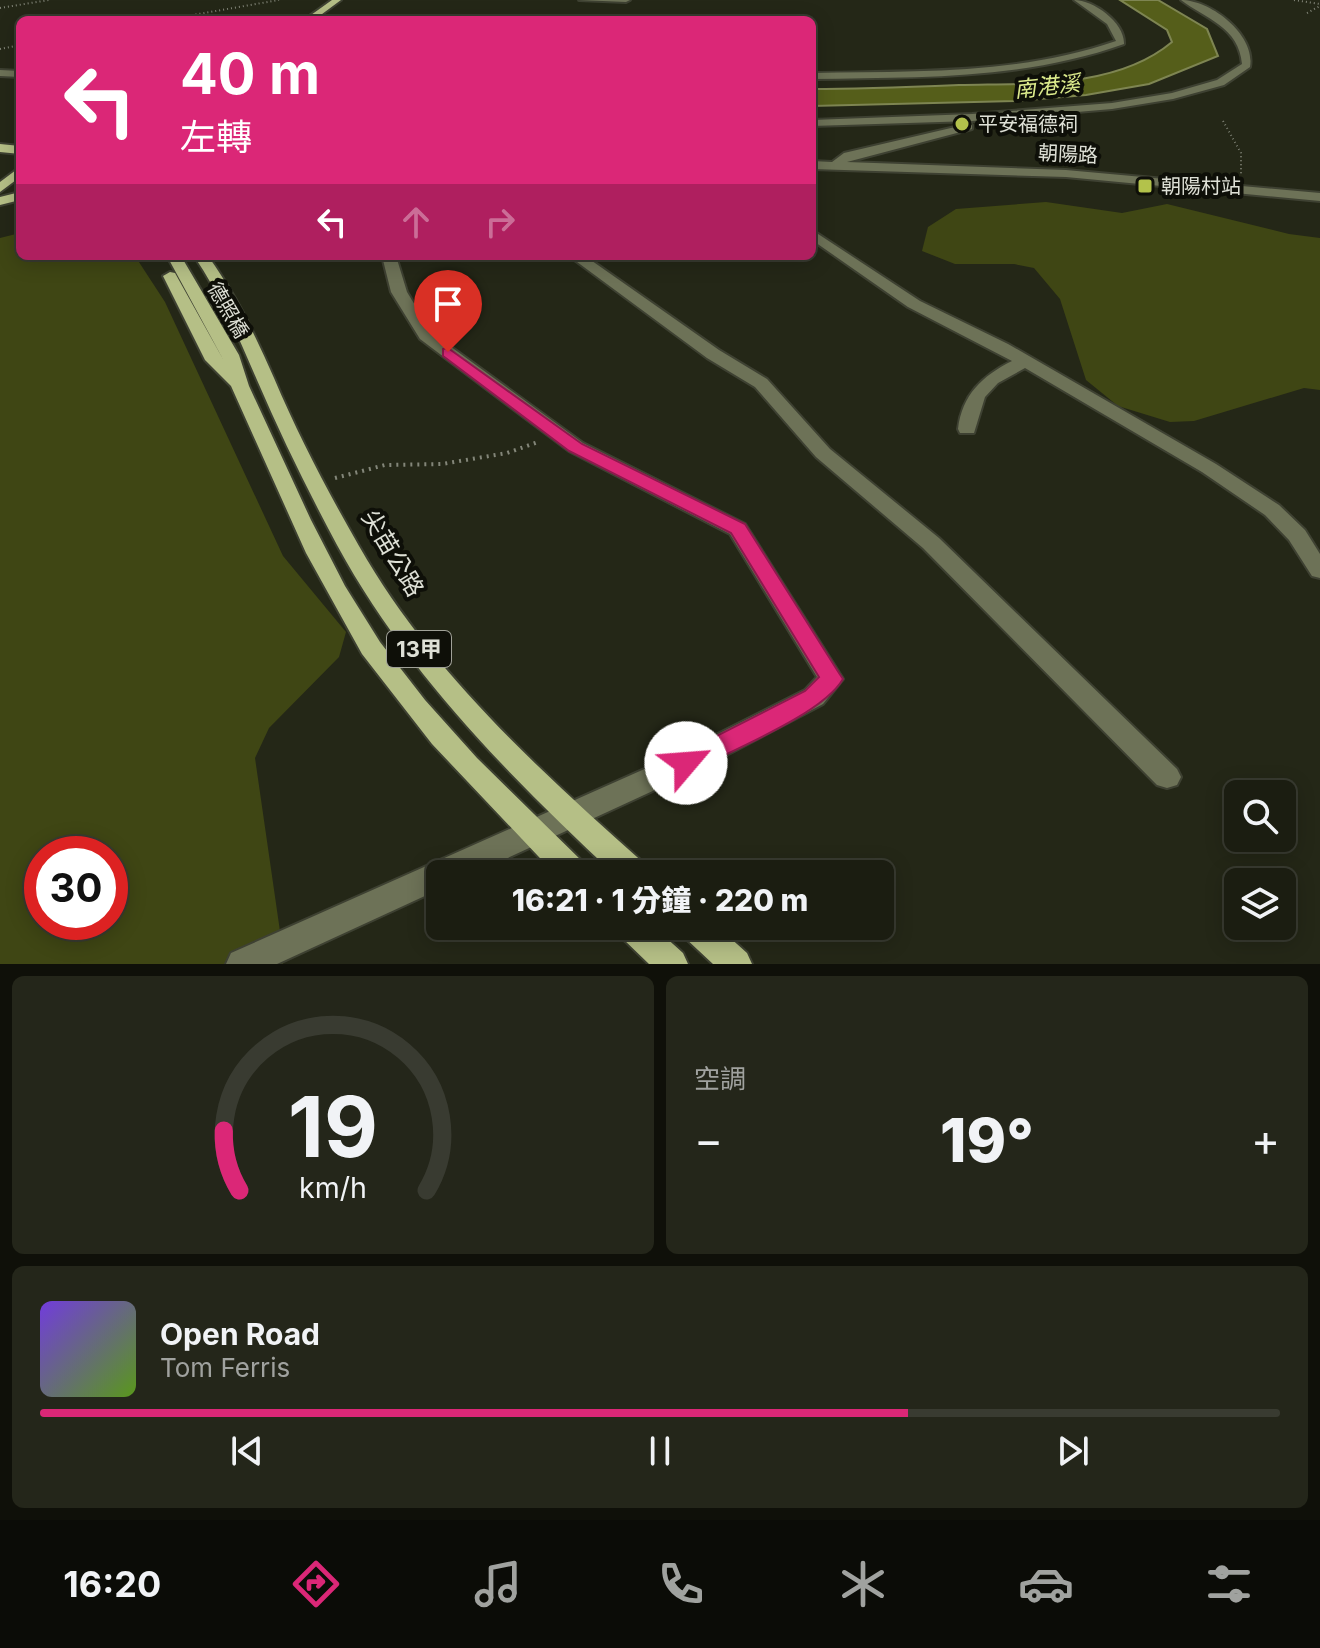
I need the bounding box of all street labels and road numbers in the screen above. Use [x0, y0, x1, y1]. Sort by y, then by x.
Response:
street label: 朝陽路 [1037, 140, 1099, 168]
street label: 德照橋 [203, 278, 253, 342]
street label: 尖苗公路 [356, 504, 430, 602]
road number: 13甲 [387, 631, 451, 667]

